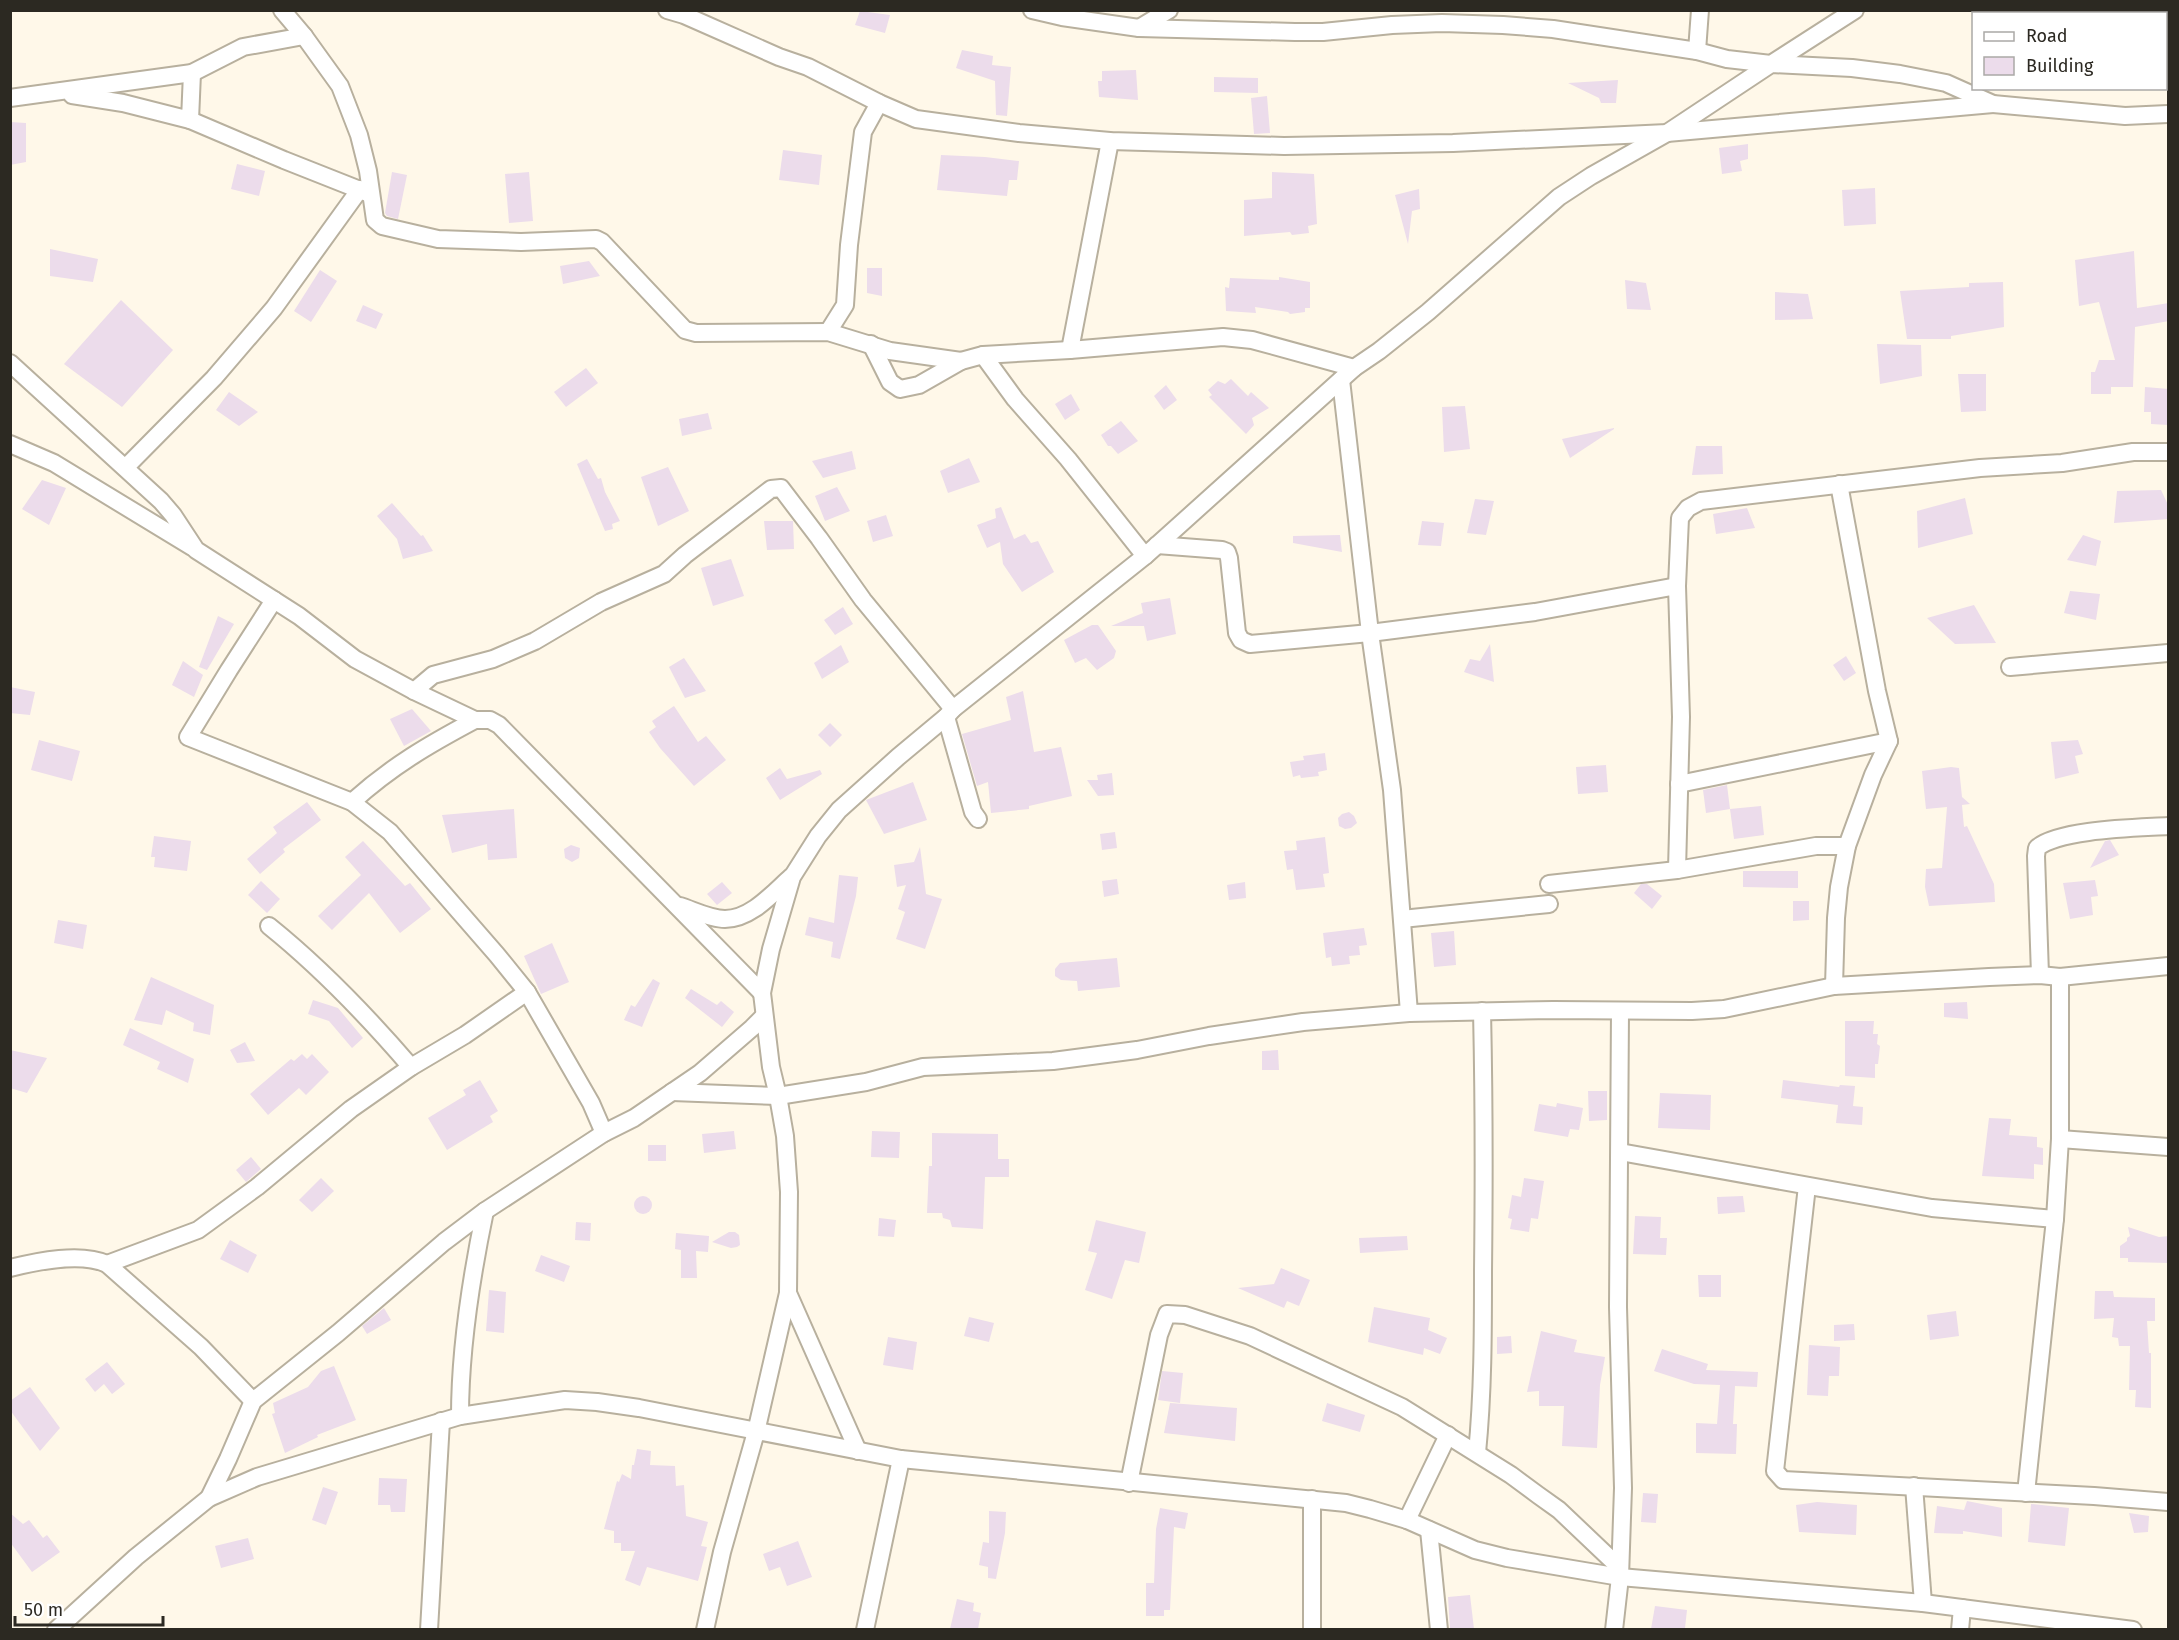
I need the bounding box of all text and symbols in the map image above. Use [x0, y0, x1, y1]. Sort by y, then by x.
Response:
legend [1972, 12, 2167, 90]
text: Road [2026, 25, 2068, 47]
text: Building [2026, 55, 2094, 77]
scale bar [15, 1589, 164, 1627]
text: 50 m [24, 1599, 63, 1621]

